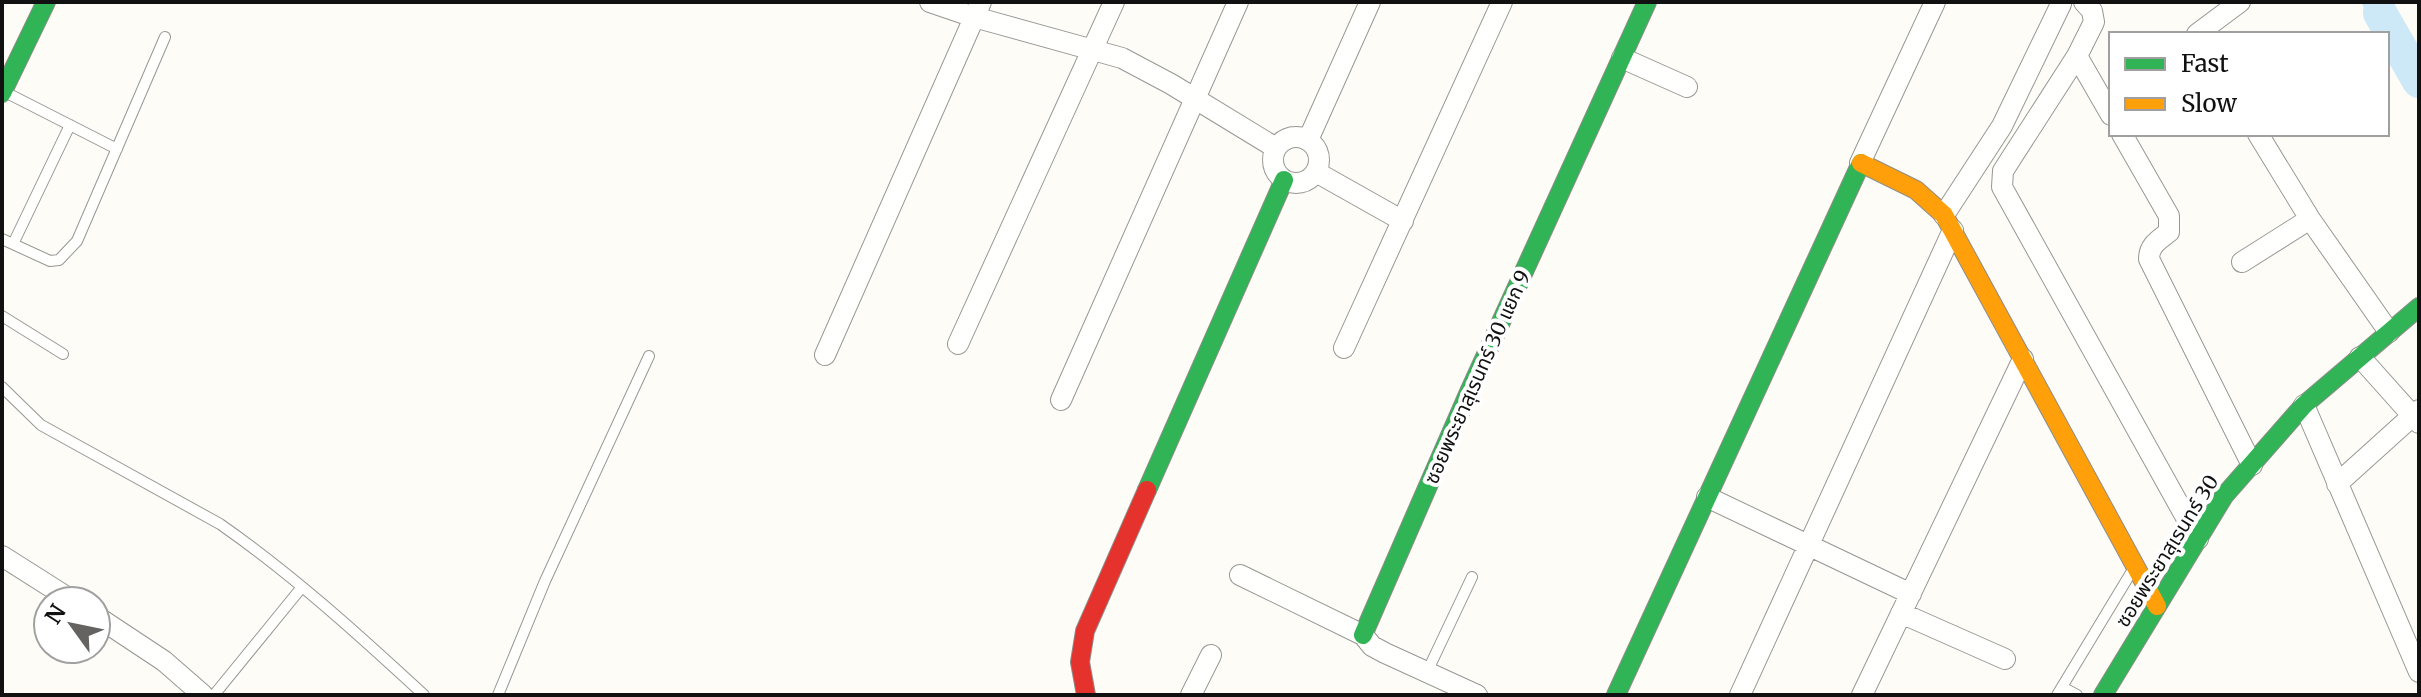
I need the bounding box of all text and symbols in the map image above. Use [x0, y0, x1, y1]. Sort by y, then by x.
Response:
legend [2109, 32, 2389, 136]
text: Fast [2181, 48, 2229, 79]
text: Slow [2181, 88, 2237, 119]
street label: ซอยพระยาสุเรนทร์ 30 แยก 9 [1418, 266, 1535, 487]
street label: ซอยพระยาสุเรนทร์ 30 [2110, 470, 2224, 632]
north arrow [32, 585, 112, 665]
text: N [39, 599, 72, 629]

